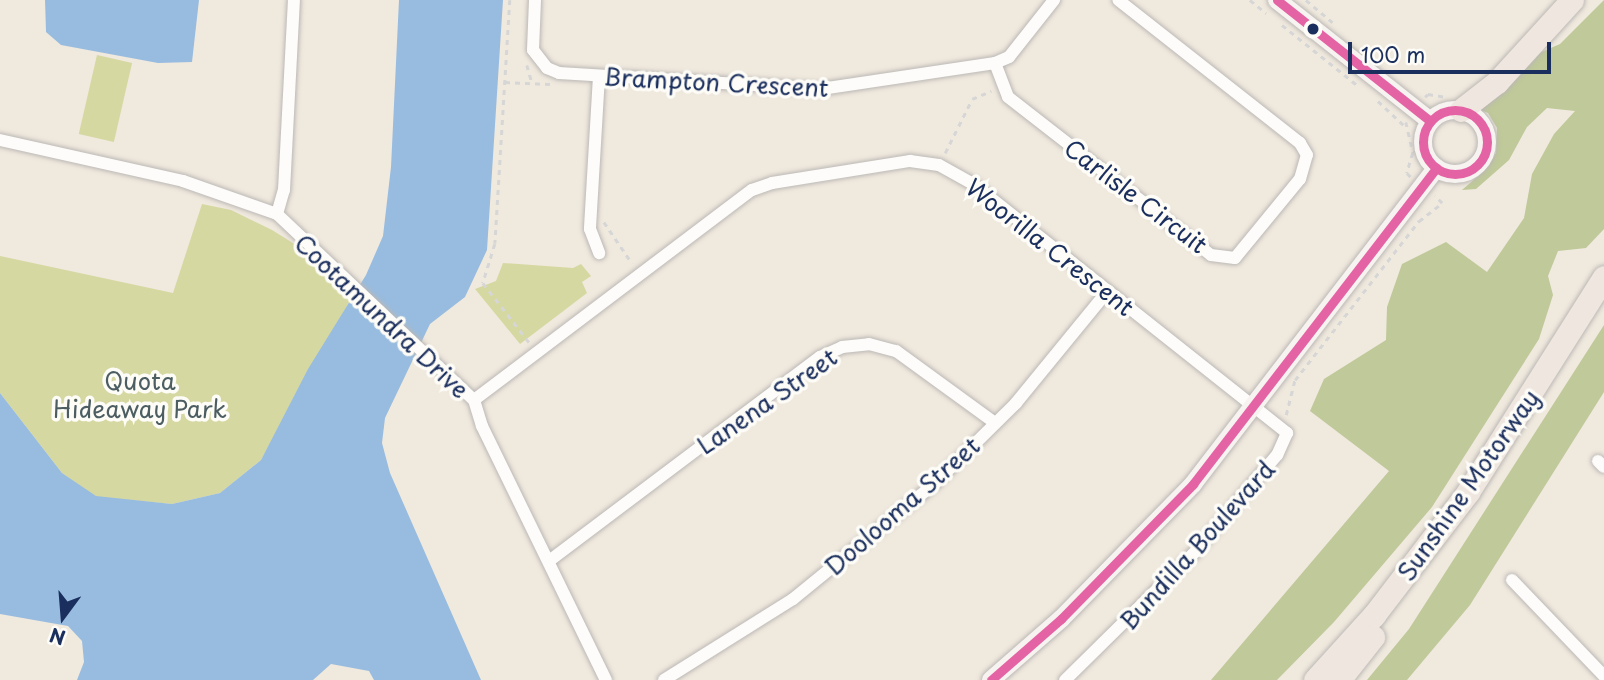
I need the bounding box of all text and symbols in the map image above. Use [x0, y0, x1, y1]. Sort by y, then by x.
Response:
unlabelled marker [1306, 22, 1320, 36]
scale bar [1352, 28, 1555, 72]
text: 100 m [1361, 38, 1425, 70]
street label: Brampton Crescent [603, 62, 829, 102]
street label: Carlisle Circuit [1058, 132, 1214, 260]
street label: Woorilla Crescent [961, 173, 1139, 321]
street label: Cootamundra Drive [289, 227, 475, 405]
street label: Lanena Street [692, 342, 842, 460]
park label: Quota Hideaway Park [52, 367, 228, 423]
street label: Sunshine Motorway [1391, 384, 1545, 586]
street label: Doolooma Street [818, 431, 986, 581]
street label: Bundilla Boulevard [1114, 455, 1280, 635]
north arrow [28, 582, 98, 652]
text: N [46, 622, 68, 653]

